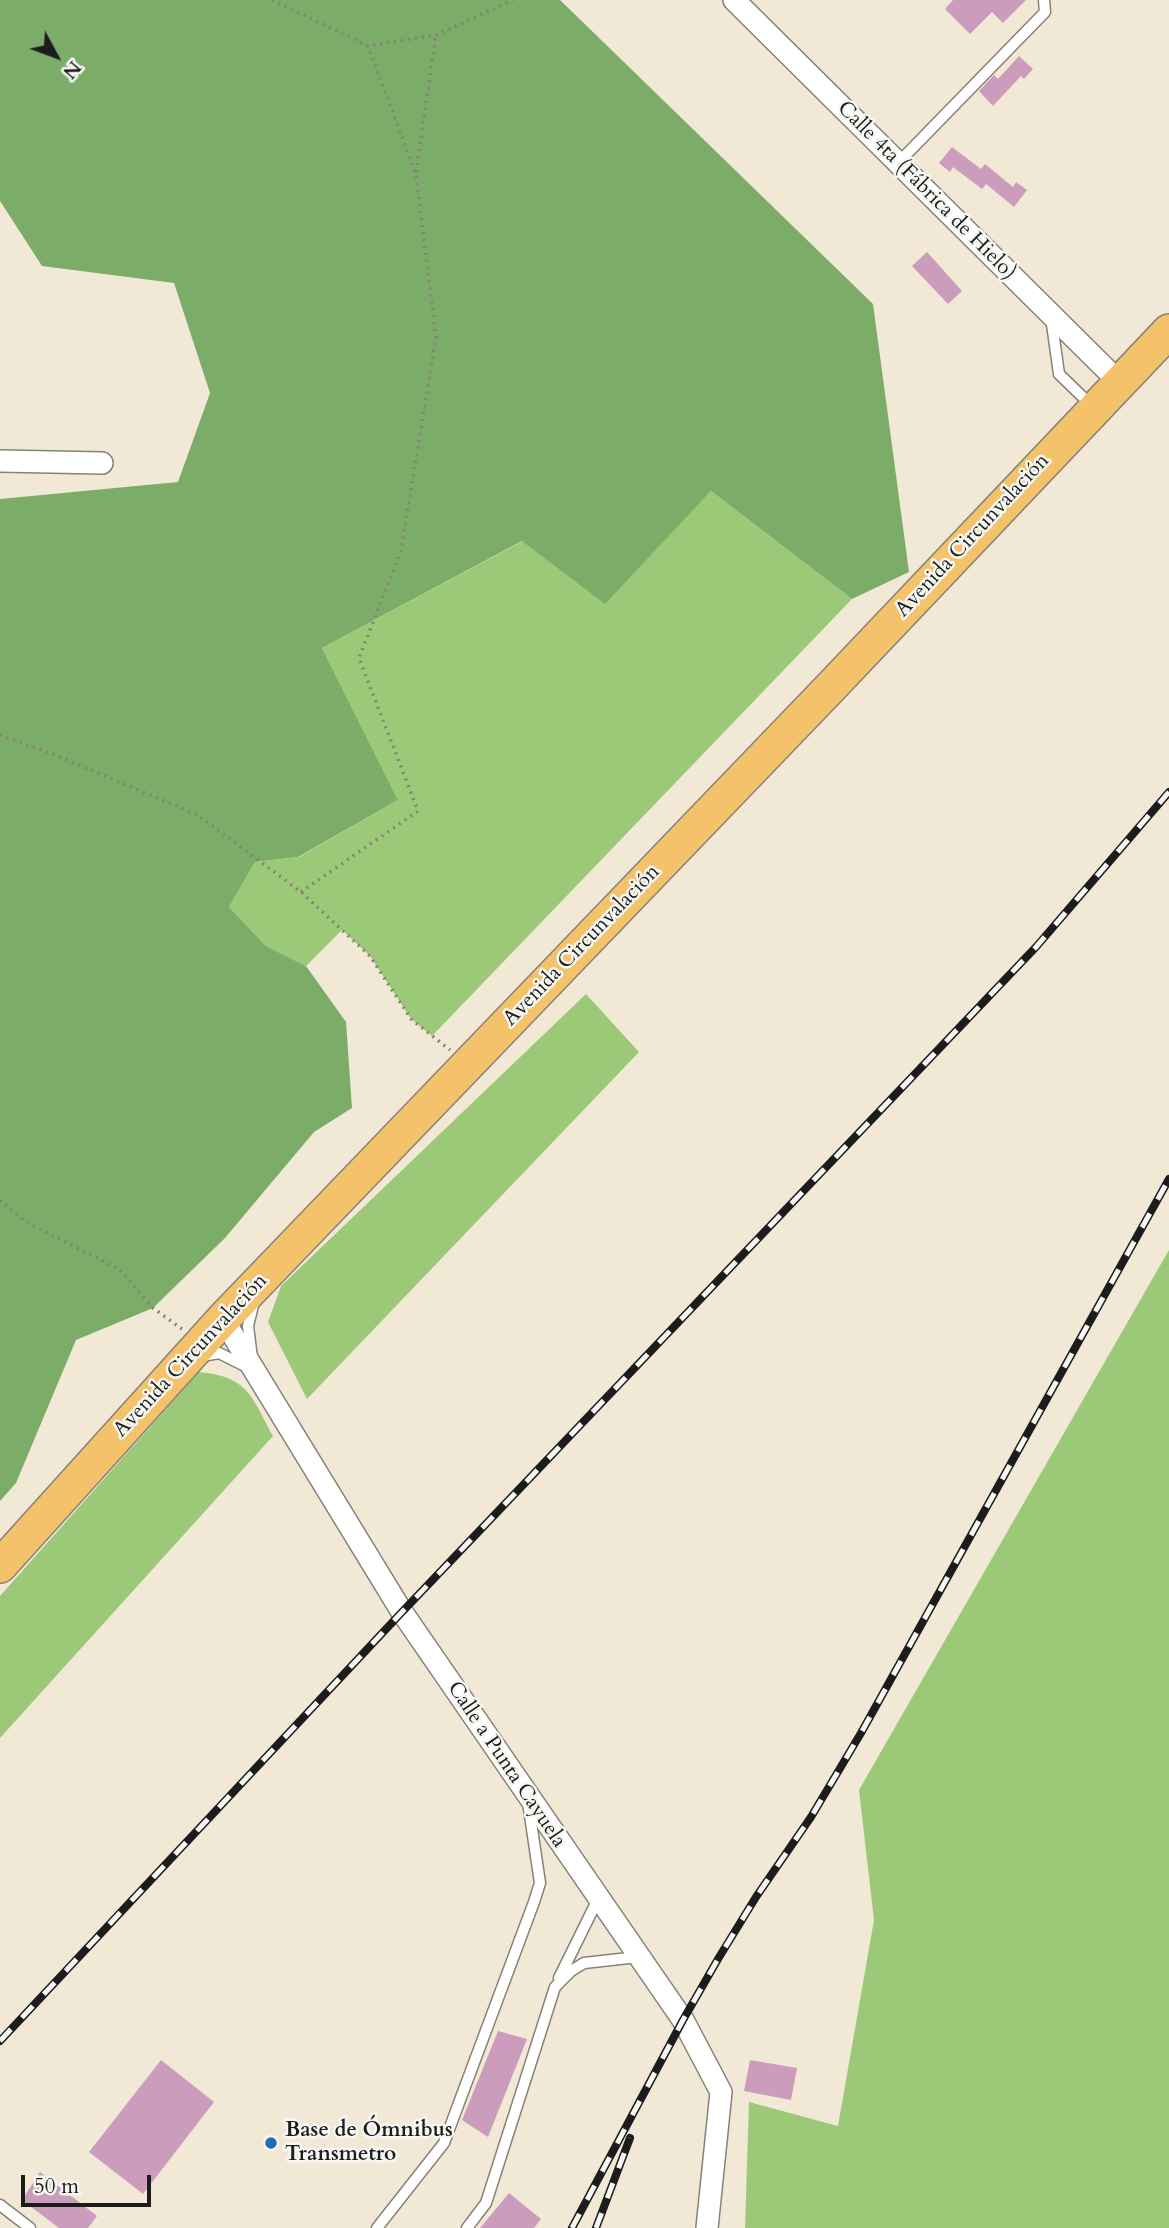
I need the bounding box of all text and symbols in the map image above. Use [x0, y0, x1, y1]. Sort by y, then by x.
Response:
north arrow [21, 21, 91, 91]
text: N [57, 55, 87, 85]
street label: Calle 4ta (Fábrica de Hielo) [831, 96, 1021, 286]
street label: Avenida Circunvalación [891, 449, 1055, 623]
street label: Avenida Circunvalación [498, 860, 666, 1032]
street label: Avenida Circunvalación [109, 1269, 273, 1443]
street label: Calle a Punta Cayuela [441, 1677, 571, 1853]
place label: Base de Ómnibus Transmetro [285, 2118, 453, 2168]
marker: Base de Ómnibus Transmetro [263, 2135, 279, 2151]
scale bar [24, 2162, 154, 2206]
text: 50 m [34, 2172, 79, 2201]

